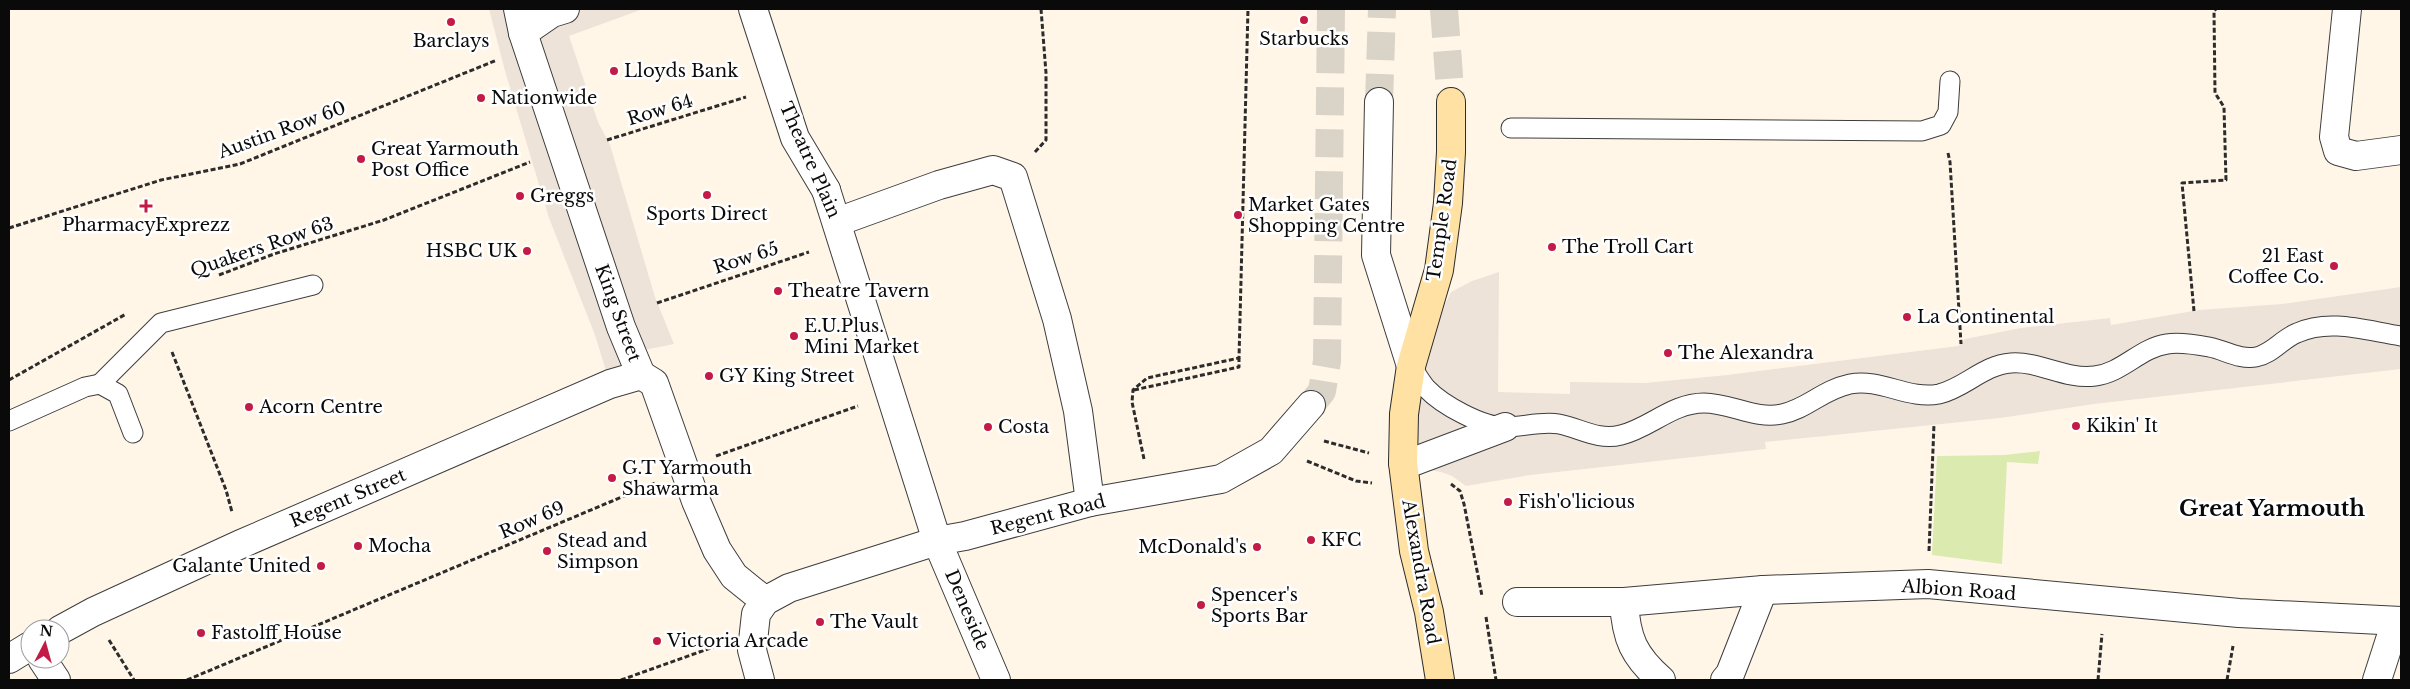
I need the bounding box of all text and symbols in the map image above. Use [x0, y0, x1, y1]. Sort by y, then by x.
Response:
marker: Starbucks [1298, 14, 1310, 26]
marker: Barclays [445, 16, 457, 28]
place label: Starbucks [1259, 28, 1349, 50]
place label: Barclays [413, 30, 489, 52]
place label: Lloyds Bank [624, 60, 738, 82]
marker: Lloyds Bank [608, 65, 620, 77]
place label: Nationwide [491, 87, 597, 109]
street label: Row 64 [624, 90, 696, 130]
marker: Nationwide [475, 92, 487, 104]
street label: Austin Row 60 [214, 97, 349, 164]
street label: Theatre Plain [775, 99, 845, 221]
place label: Great Yarmouth Post Office [371, 138, 519, 181]
marker: Great Yarmouth Post Office [355, 153, 367, 165]
street label: Temple Road [1423, 157, 1461, 283]
place label: Greggs [530, 185, 594, 207]
marker: Sports Direct [701, 189, 713, 201]
marker: Greggs [514, 190, 526, 202]
place label: Market Gates Shopping Centre [1248, 194, 1405, 237]
marker: PharmacyExprezz [140, 200, 152, 212]
place label: Sports Direct [646, 203, 768, 225]
marker: Market Gates Shopping Centre [1232, 209, 1244, 221]
street label: Quakers Row 63 [188, 212, 336, 282]
place label: PharmacyExprezz [62, 214, 230, 236]
place label: The Troll Cart [1562, 236, 1694, 258]
street label: Row 65 [711, 237, 781, 279]
place label: HSBC UK [426, 240, 518, 262]
marker: The Troll Cart [1546, 241, 1558, 253]
marker: HSBC UK [521, 245, 533, 257]
place label: 21 East Coffee Co. [2228, 245, 2324, 288]
marker: 21 East Coffee Co. [2328, 260, 2340, 272]
street label: King Street [590, 261, 646, 365]
place label: Theatre Tavern [788, 280, 929, 302]
marker: Theatre Tavern [772, 285, 784, 297]
place label: La Continental [1917, 306, 2054, 328]
marker: La Continental [1901, 311, 1913, 323]
place label: E.U.Plus. Mini Market [804, 315, 919, 358]
marker: E.U.Plus. Mini Market [788, 330, 800, 342]
place label: The Alexandra [1678, 342, 1814, 364]
marker: The Alexandra [1662, 347, 1674, 359]
place label: GY King Street [719, 365, 855, 387]
marker: GY King Street [703, 370, 715, 382]
place label: Acorn Centre [258, 396, 383, 418]
marker: Acorn Centre [243, 401, 255, 413]
place label: Kikin' It [2086, 415, 2158, 437]
place label: Costa [998, 416, 1049, 438]
marker: Kikin' It [2070, 420, 2082, 432]
marker: Costa [982, 421, 994, 433]
place label: G.T Yarmouth Shawarma [622, 457, 752, 500]
street label: Regent Street [287, 464, 409, 532]
marker: G.T Yarmouth Shawarma [606, 472, 618, 484]
street label: Regent Road [988, 490, 1108, 540]
place label: Fish'o'licious [1518, 491, 1635, 513]
district label: Great Yarmouth [2179, 495, 2365, 522]
street label: Row 69 [496, 496, 568, 544]
marker: Fish'o'licious [1502, 496, 1514, 508]
street label: Alexandra Road [1397, 497, 1445, 646]
place label: KFC [1321, 529, 1362, 551]
place label: Stead and Simpson [557, 530, 647, 573]
marker: KFC [1305, 534, 1317, 546]
place label: Mocha [368, 535, 431, 557]
place label: McDonald's [1138, 536, 1247, 558]
marker: Mocha [352, 540, 364, 552]
marker: McDonald's [1251, 541, 1263, 553]
marker: Stead and Simpson [541, 545, 553, 557]
place label: Galante United [172, 555, 311, 577]
marker: Galante United [315, 560, 327, 572]
street label: Deneside [940, 566, 994, 654]
street label: Albion Road [1900, 575, 2017, 605]
place label: Spencer's Sports Bar [1211, 584, 1308, 627]
marker: Spencer's Sports Bar [1195, 599, 1207, 611]
place label: The Vault [830, 611, 919, 633]
marker: The Vault [814, 616, 826, 628]
north arrow [20, 619, 70, 669]
text: N [39, 621, 54, 641]
place label: Fastolff House [211, 622, 342, 644]
marker: Fastolff House [195, 627, 207, 639]
place label: Victoria Arcade [666, 630, 809, 652]
marker: Victoria Arcade [651, 635, 663, 647]

